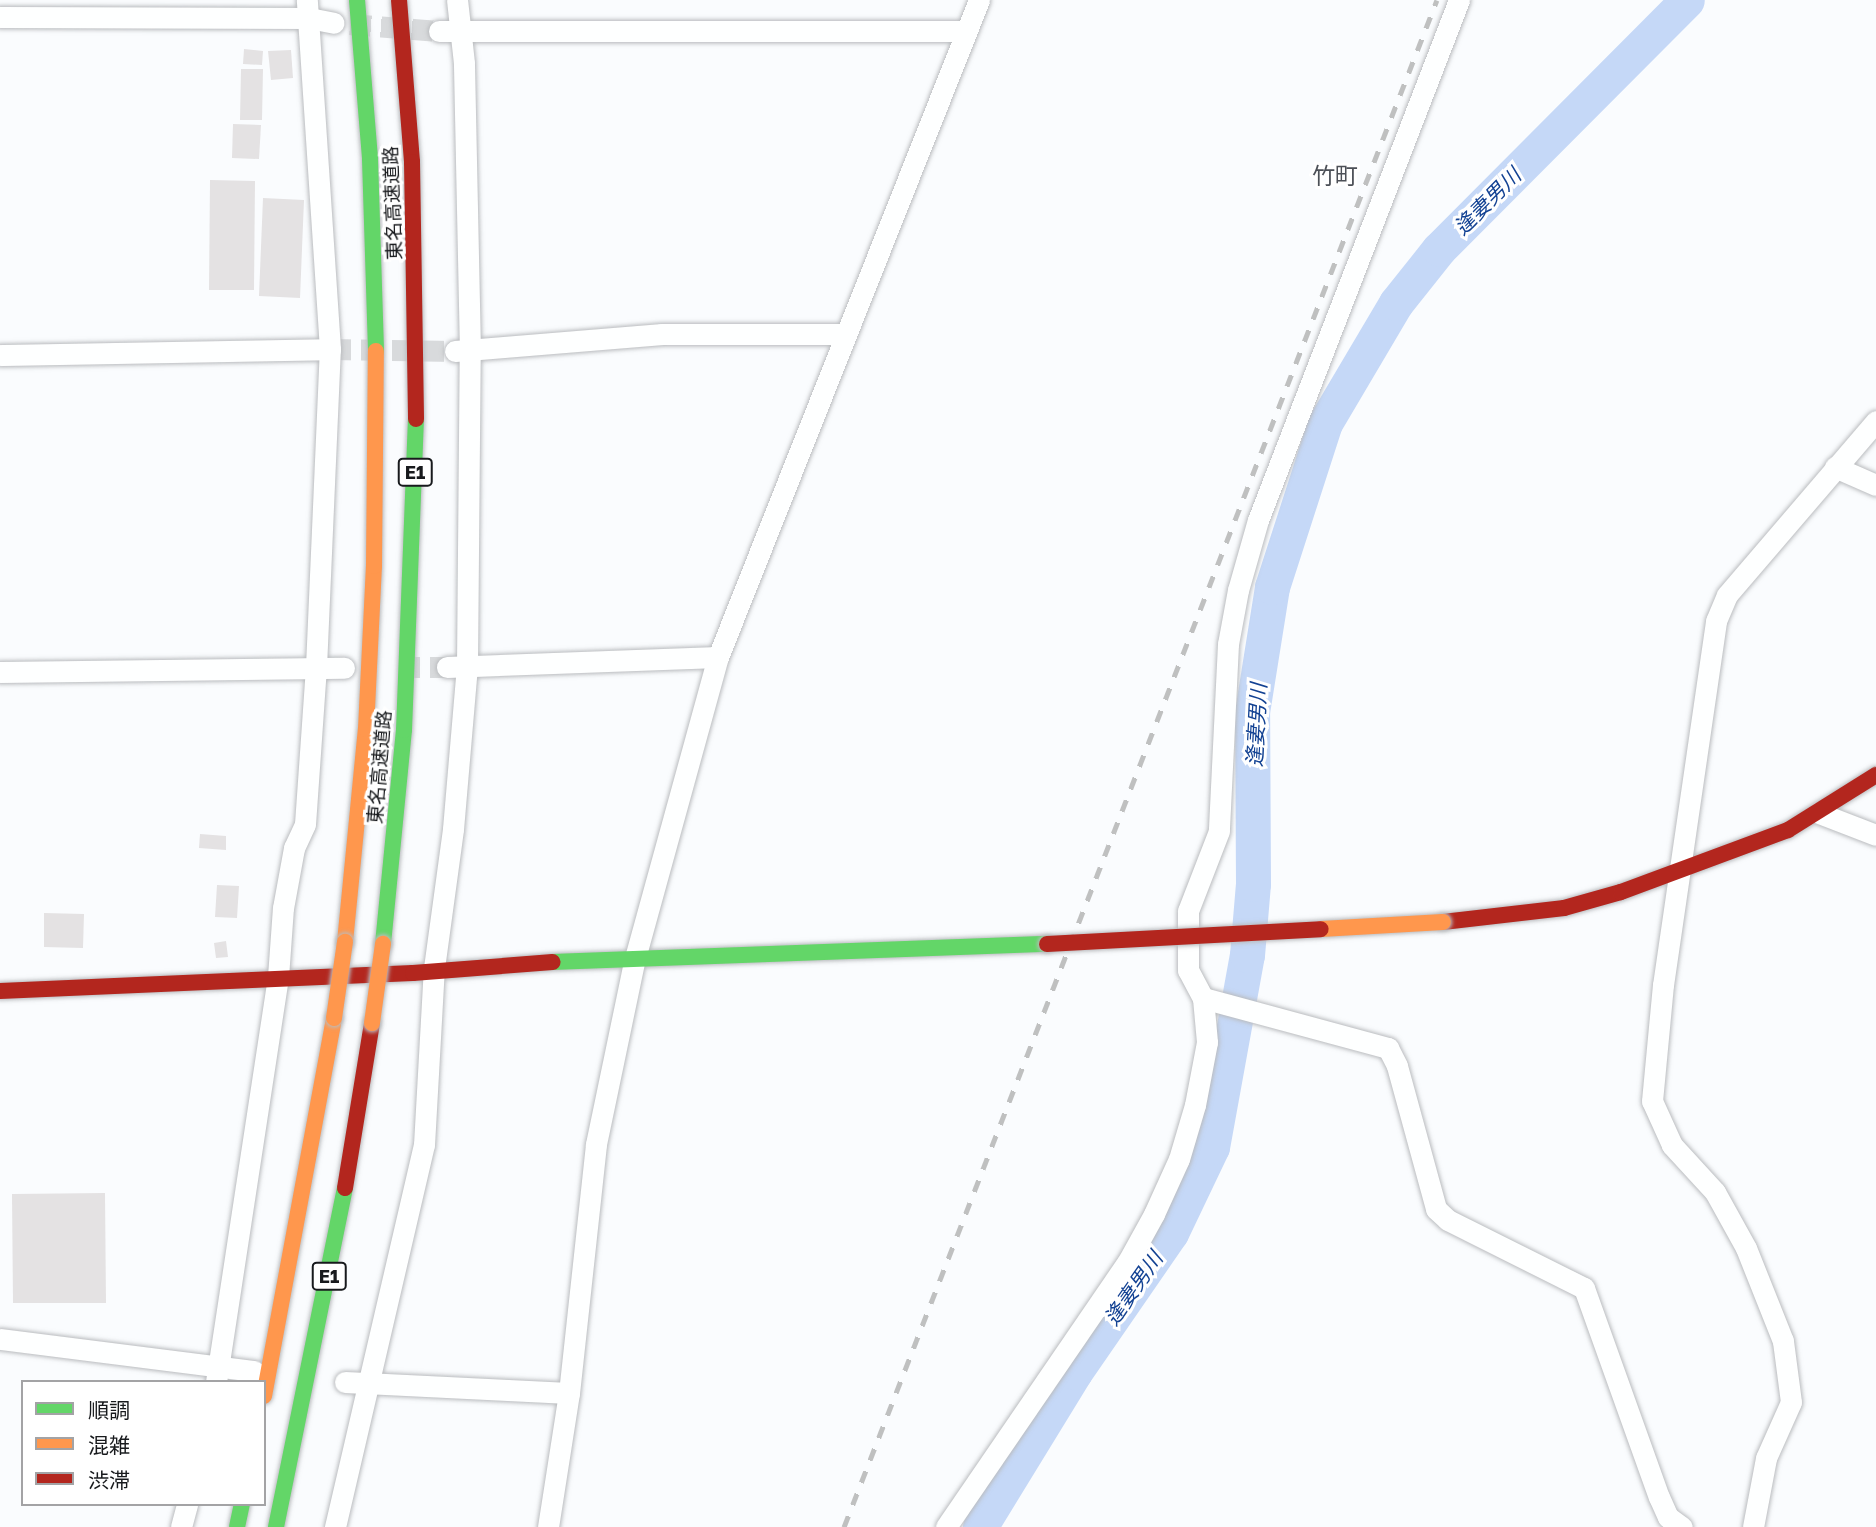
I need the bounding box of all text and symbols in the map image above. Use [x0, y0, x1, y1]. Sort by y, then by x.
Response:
street label: 東名高速道路 [379, 146, 405, 260]
district label: 竹町 [1312, 161, 1358, 189]
water label: 逢妻男川 [1448, 162, 1526, 240]
road number: E1 [398, 458, 432, 486]
water label: 逢妻男川 [1241, 682, 1271, 768]
street label: 東名高速道路 [363, 709, 395, 825]
water label: 逢妻男川 [1099, 1246, 1167, 1330]
road number: E1 [312, 1261, 346, 1290]
legend [21, 1380, 266, 1506]
text: 順調 [88, 1397, 130, 1423]
text: 混雑 [88, 1432, 130, 1458]
text: 渋滞 [88, 1467, 130, 1493]

